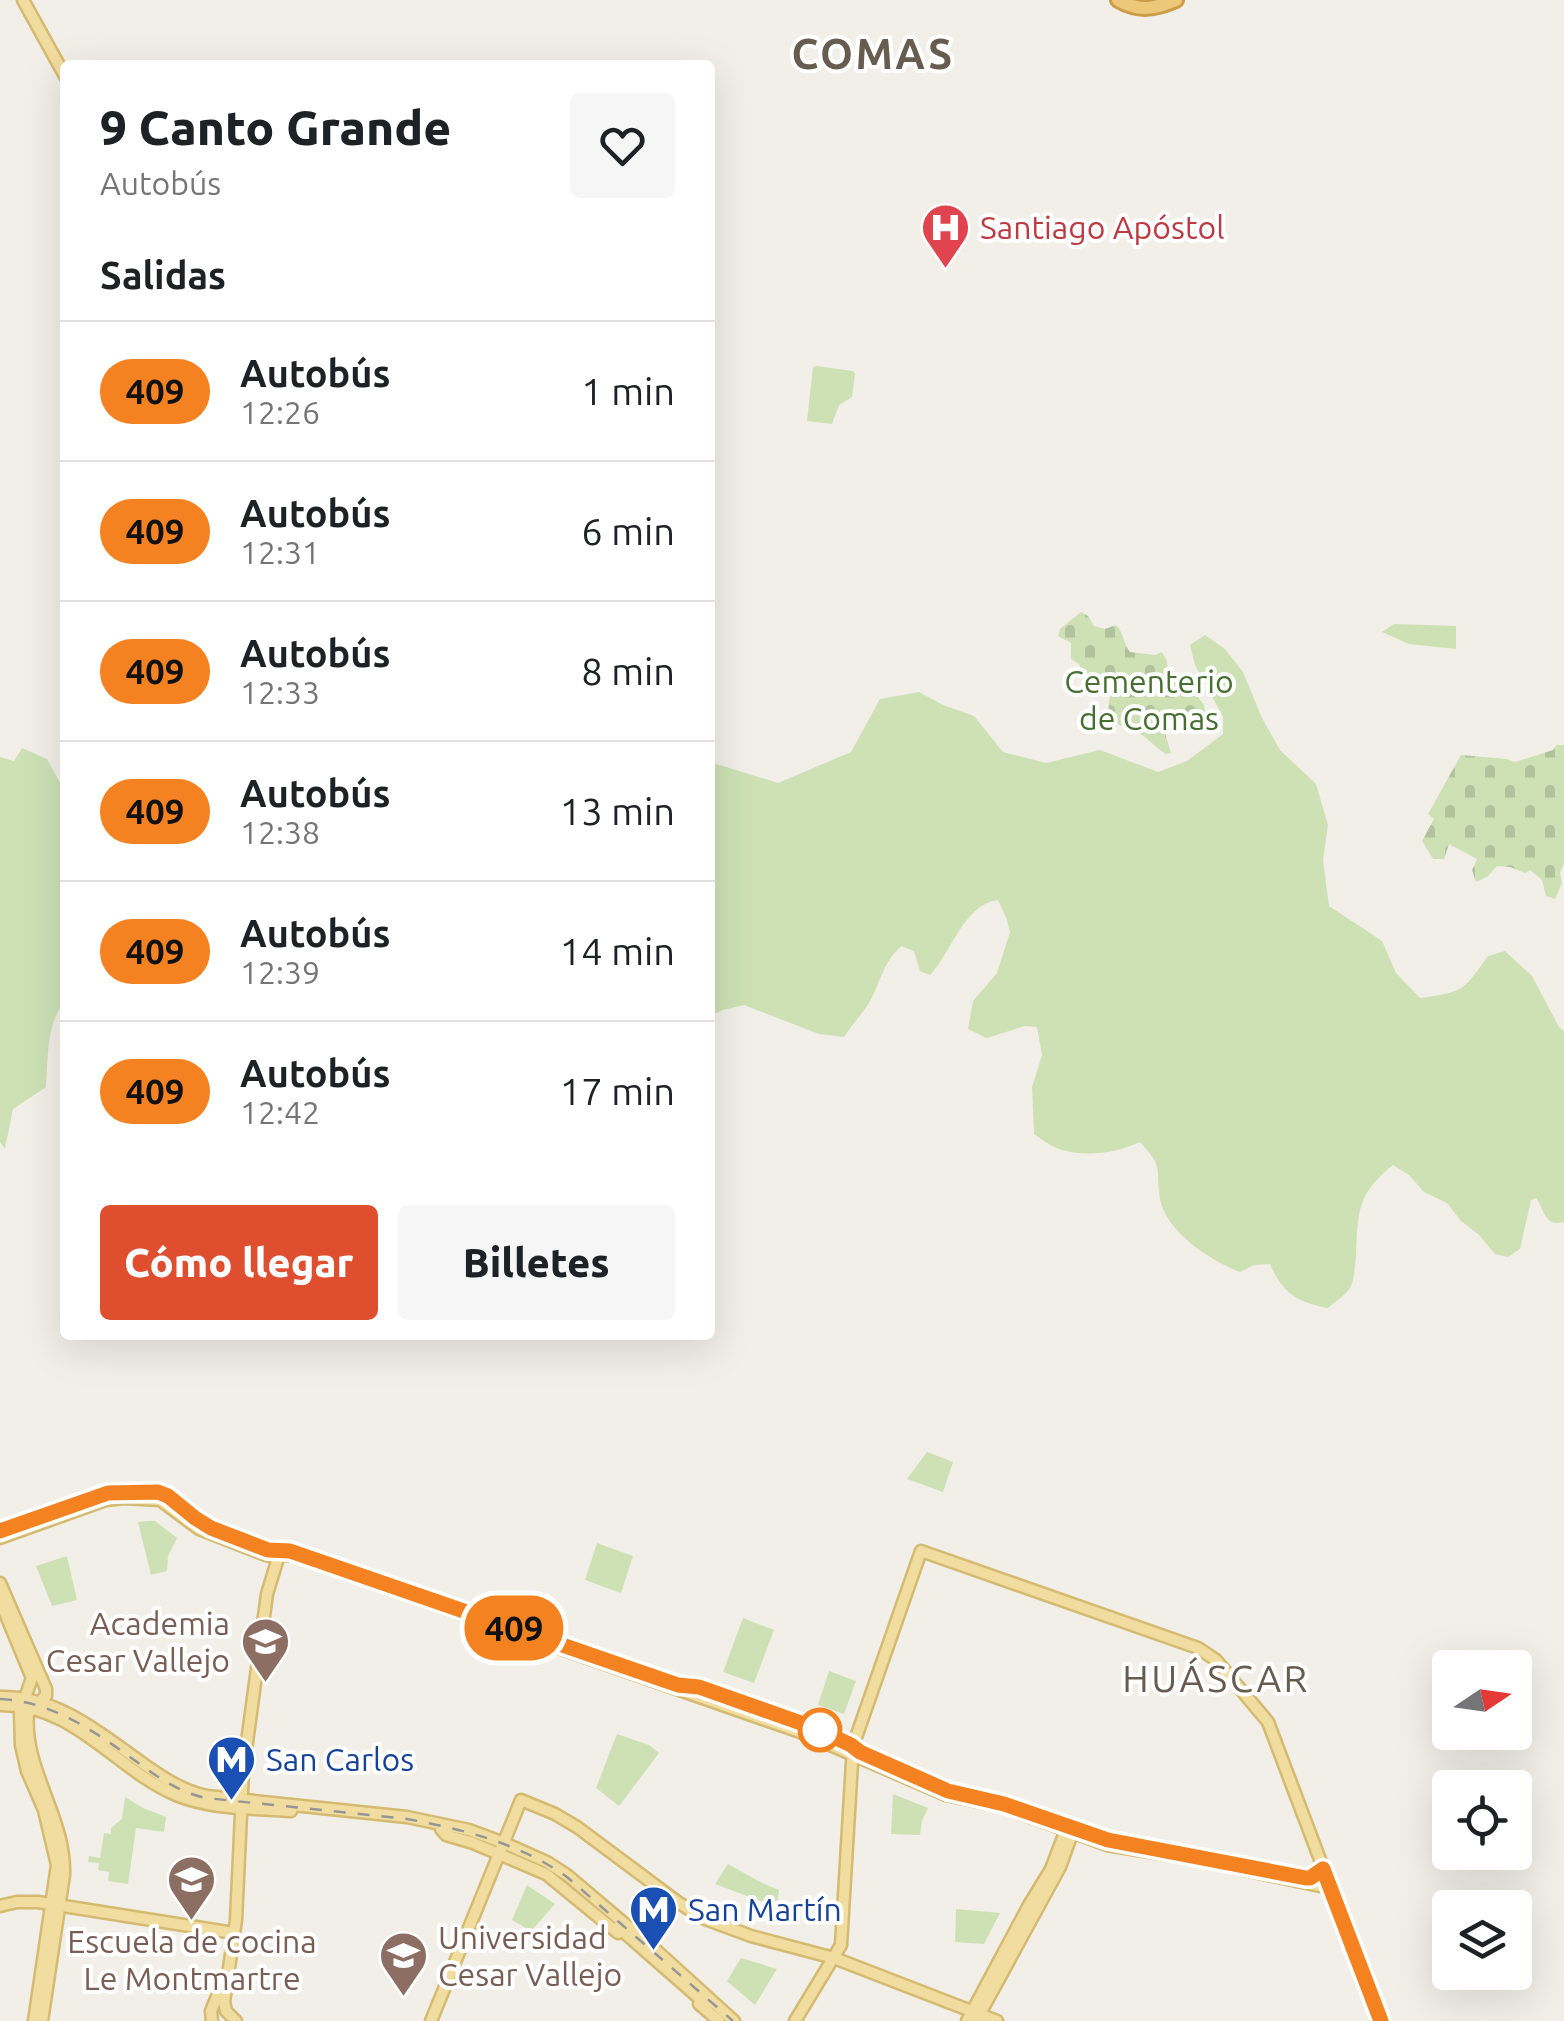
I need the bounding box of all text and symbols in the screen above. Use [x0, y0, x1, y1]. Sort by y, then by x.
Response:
district label: COMAS [791, 30, 955, 77]
button: heart [570, 93, 675, 198]
text: 9 Canto Grande [100, 100, 451, 154]
text: Autobús [100, 165, 221, 201]
hospital icon: Santiago Apóstol [919, 202, 971, 270]
place label: Santiago Apóstol [980, 209, 1225, 245]
text: Salidas [100, 254, 226, 296]
text: Autobús [240, 352, 391, 394]
text: 1 min [581, 370, 675, 412]
text: 409 [125, 371, 185, 411]
text: 12:26 [240, 394, 320, 430]
text: Autobús [240, 492, 391, 534]
text: 6 min [581, 510, 675, 552]
text: 409 [125, 511, 185, 551]
text: 12:31 [240, 534, 320, 570]
text: Autobús [240, 632, 391, 674]
text: 8 min [581, 650, 675, 692]
text: 409 [125, 651, 185, 691]
park label: Cementerio de Comas [1064, 663, 1234, 736]
text: 12:33 [240, 674, 320, 710]
text: Autobús [240, 772, 391, 814]
text: 13 min [560, 790, 675, 832]
text: 409 [125, 791, 185, 831]
text: 12:38 [240, 814, 320, 850]
text: Autobús [240, 912, 391, 954]
text: 14 min [560, 930, 675, 972]
text: 409 [125, 931, 185, 971]
text: 12:39 [240, 954, 320, 990]
text: Autobús [240, 1052, 391, 1094]
text: 17 min [560, 1070, 675, 1112]
text: 409 [125, 1071, 185, 1111]
text: 12:42 [240, 1094, 320, 1130]
button: Cómo llegar [100, 1205, 378, 1320]
button: Billetes [398, 1205, 675, 1320]
line badge: 409 [456, 1596, 572, 1660]
place label: Academia Cesar Vallejo [46, 1605, 230, 1678]
text: 409 [484, 1608, 544, 1648]
school or university icon: Academia Cesar Vallejo [239, 1616, 291, 1684]
north arrow [1432, 1650, 1532, 1750]
map controls [1432, 1650, 1532, 1990]
district label: HUÁSCAR [1122, 1657, 1310, 1699]
unlabelled marker [799, 1709, 841, 1751]
metro station icon: San Carlos [205, 1734, 257, 1802]
place label: San Carlos [266, 1741, 414, 1777]
button: locate [1432, 1770, 1532, 1870]
school or university icon: Escuela de cocina Le Montmartre [166, 1854, 218, 1922]
metro station icon: San Martín [627, 1884, 679, 1952]
button: layers [1432, 1890, 1532, 1990]
place label: San Martín [688, 1891, 842, 1927]
place label: Universidad Cesar Vallejo [438, 1919, 622, 1992]
place label: Escuela de cocina Le Montmartre [67, 1923, 317, 1996]
school or university icon: Universidad Cesar Vallejo [377, 1930, 429, 1998]

